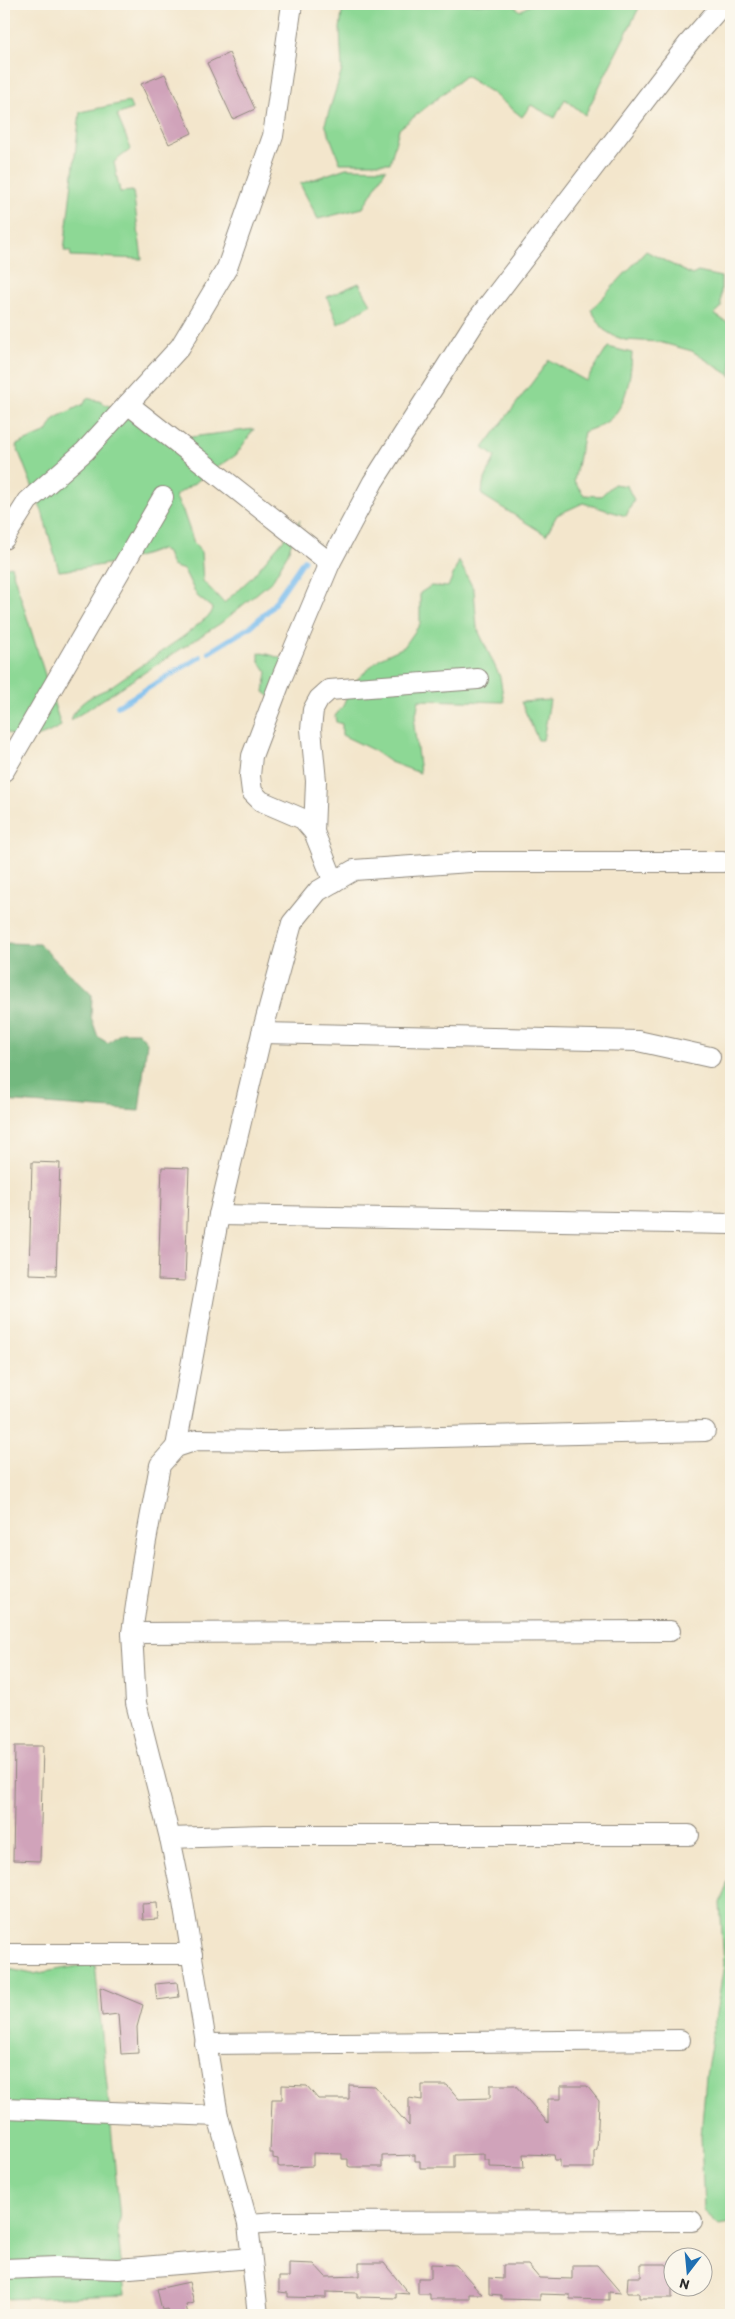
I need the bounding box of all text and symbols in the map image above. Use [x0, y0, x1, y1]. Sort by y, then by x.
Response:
north arrow [662, 2246, 712, 2296]
text: N [678, 2275, 691, 2293]

